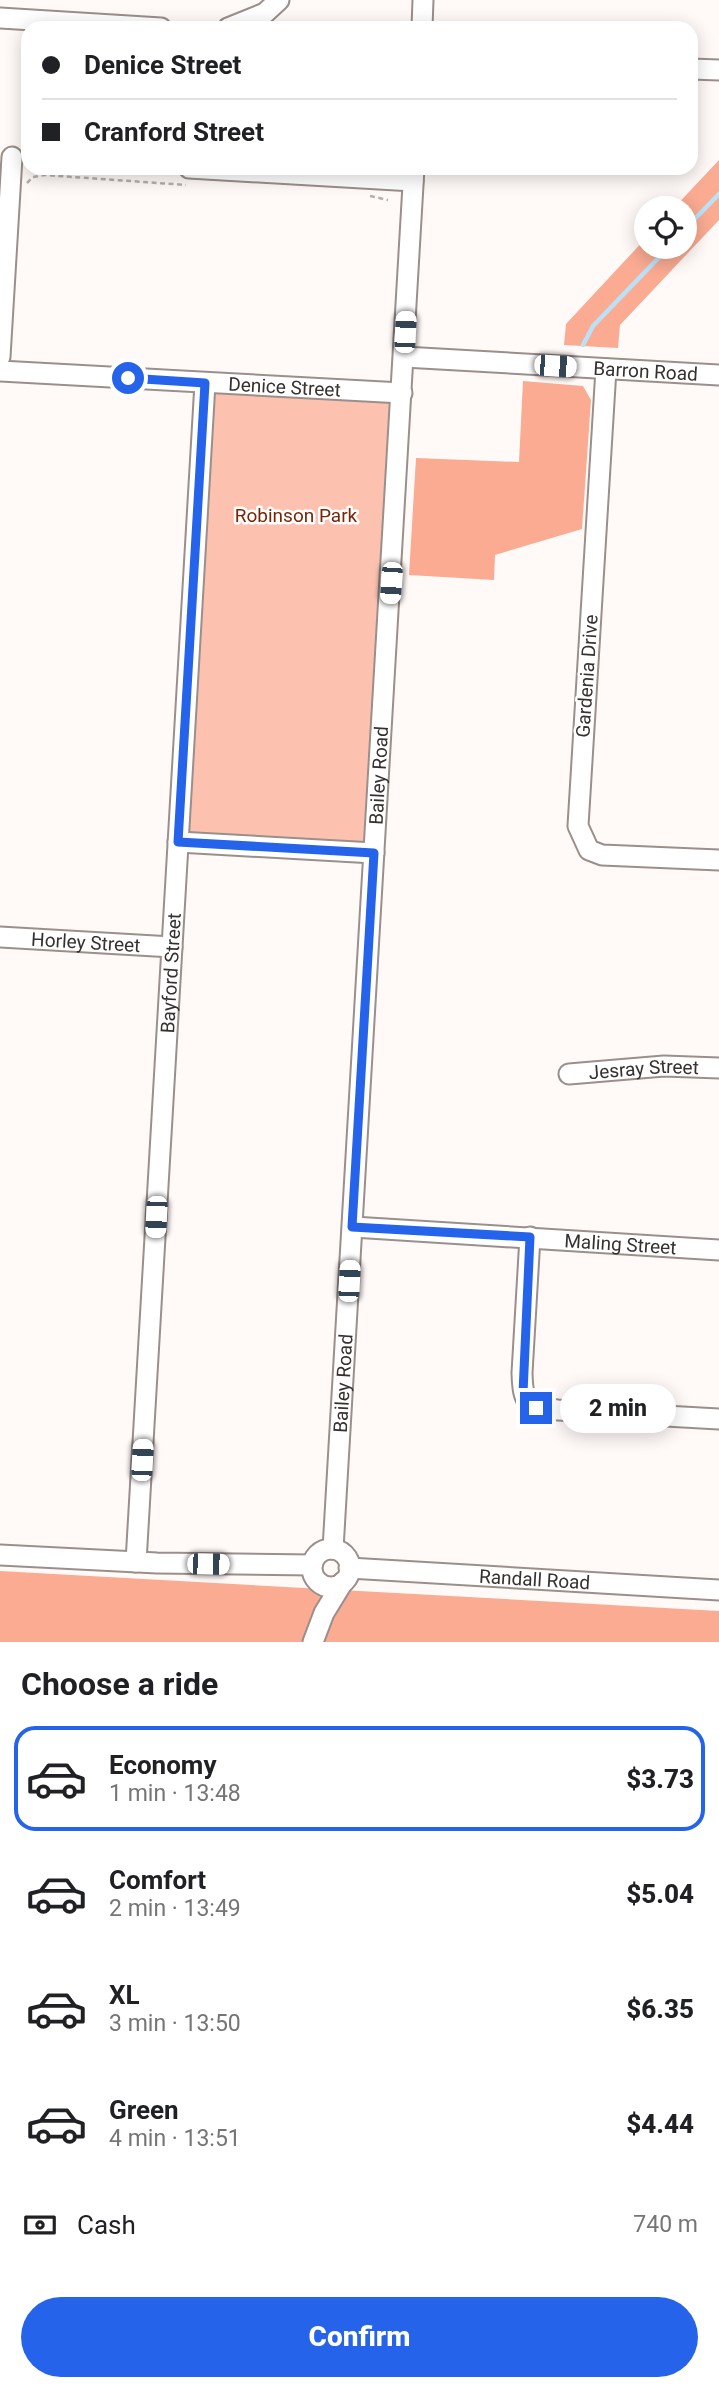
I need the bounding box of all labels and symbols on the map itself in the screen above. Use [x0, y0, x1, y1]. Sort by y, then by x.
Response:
car [394, 310, 417, 354]
car [534, 354, 577, 378]
street label: Barron Road [593, 356, 698, 385]
route start [112, 362, 144, 394]
street label: Denice Street [228, 372, 341, 401]
park label: Robinson Park [235, 504, 358, 527]
car [380, 561, 403, 605]
street label: Gardenia Drive [571, 614, 603, 738]
street label: Bailey Road [364, 725, 393, 825]
street label: Bayford Street [155, 912, 185, 1034]
street label: Horley Street [31, 927, 141, 957]
street label: Jesray Street [588, 1054, 699, 1084]
car [145, 1195, 168, 1239]
street label: Maling Street [564, 1229, 677, 1259]
car [338, 1259, 361, 1303]
street label: Bailey Road [328, 1333, 357, 1433]
callout: 2 min [560, 1384, 676, 1432]
route end [520, 1392, 552, 1424]
car [131, 1438, 154, 1482]
car [187, 1553, 230, 1575]
street label: Randall Road [478, 1564, 591, 1594]

